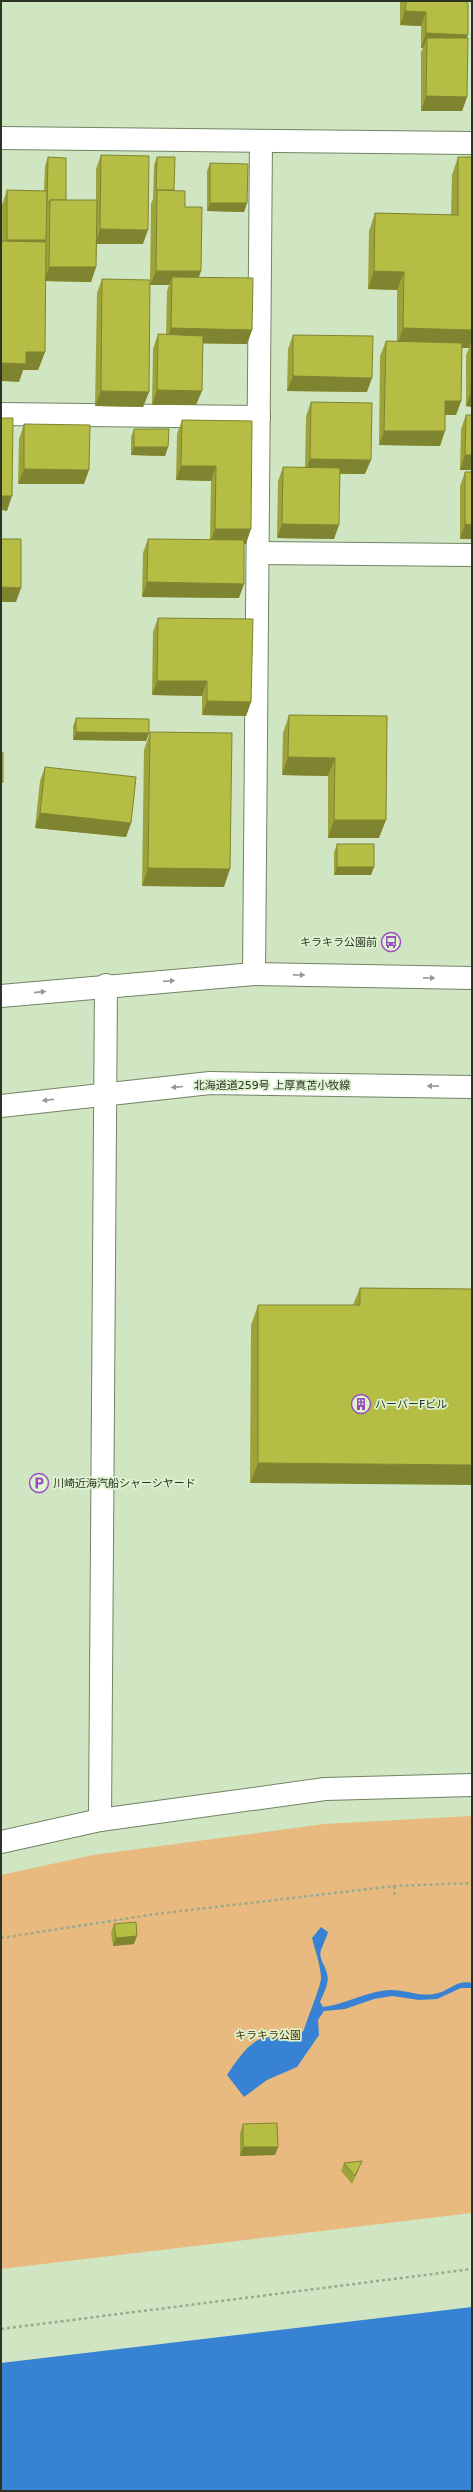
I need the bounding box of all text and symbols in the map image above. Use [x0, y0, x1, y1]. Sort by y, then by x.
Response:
bus stop icon: キラキラ公園前 [380, 931, 402, 953]
place label: キラキラ公園前 [300, 936, 377, 949]
one-way arrow [293, 972, 306, 978]
one-way arrow [423, 974, 435, 981]
one-way arrow [163, 977, 175, 984]
one-way arrow [34, 988, 46, 995]
street label: 北海道道259号 上厚真苫小牧線 [194, 1079, 350, 1092]
one-way arrow [171, 1083, 183, 1090]
one-way arrow [426, 1083, 439, 1089]
one-way arrow [42, 1097, 54, 1103]
building icon: ハーバーFビル [350, 1393, 372, 1415]
place label: ハーバーFビル [375, 1398, 447, 1411]
parking icon: 川崎近海汽船シャーシヤード [28, 1472, 50, 1494]
place label: 川崎近海汽船シャーシヤード [53, 1477, 196, 1490]
park label: キラキラ公園 [235, 2029, 301, 2042]

